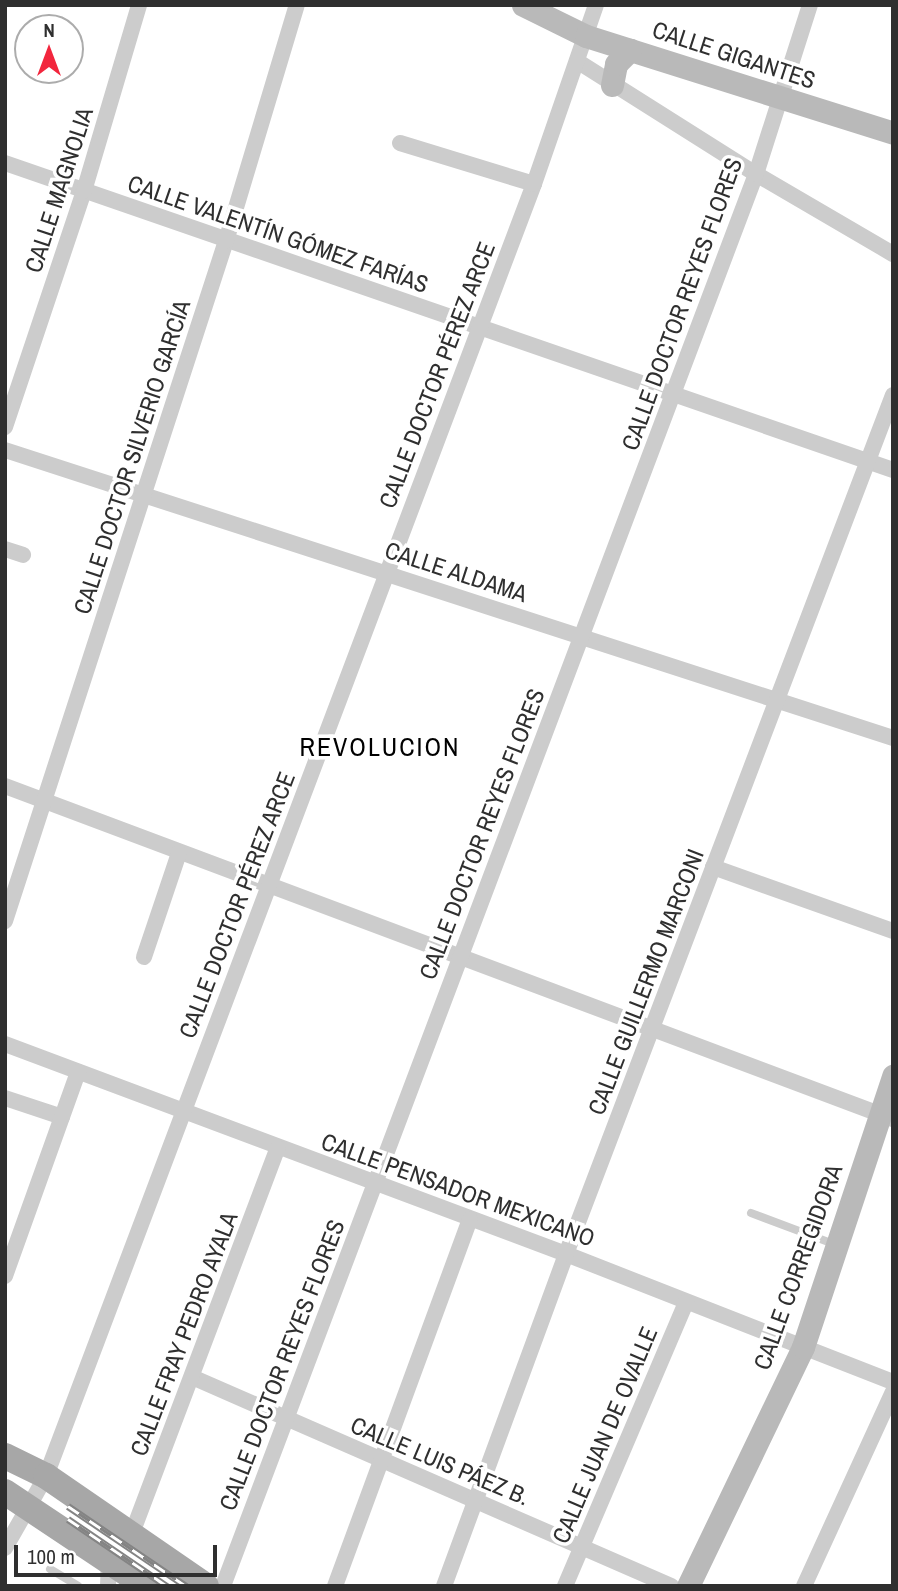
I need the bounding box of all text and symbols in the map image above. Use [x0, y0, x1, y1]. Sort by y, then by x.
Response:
north arrow [14, 14, 84, 84]
street label: CALLE GIGANTES [649, 15, 819, 95]
text: N [43, 17, 55, 43]
street label: CALLE MAGNOLIA [19, 104, 99, 276]
street label: CALLE DOCTOR REYES FLORES [616, 154, 748, 454]
street label: CALLE VALENTÍN GÓMEZ FARÍAS [124, 169, 432, 299]
street label: CALLE DOCTOR PÉREZ ARCE [373, 237, 501, 513]
street label: CALLE DOCTOR SILVERIO GARCÍA [68, 296, 196, 618]
street label: CALLE ALDAMA [381, 535, 531, 609]
street label: CALLE DOCTOR REYES FLORES [413, 685, 551, 983]
district label: REVOLUCION [301, 731, 459, 763]
street label: CALLE DOCTOR PÉREZ ARCE [173, 767, 301, 1043]
street label: CALLE GUILLERMO MARCONI [582, 845, 710, 1119]
street label: CALLE PENSADOR MEXICANO [317, 1127, 599, 1253]
street label: CALLE CORREGIDORA [747, 1160, 849, 1374]
street label: CALLE FRAY PEDRO AYALA [124, 1207, 244, 1461]
street label: CALLE DOCTOR REYES FLORES [213, 1216, 351, 1514]
street label: CALLE JUAN DE OVALLE [546, 1322, 664, 1548]
street label: CALLE LUIS PÁEZ B. [346, 1410, 534, 1512]
scale bar [18, 1532, 220, 1576]
text: 100 m [27, 1542, 75, 1571]

